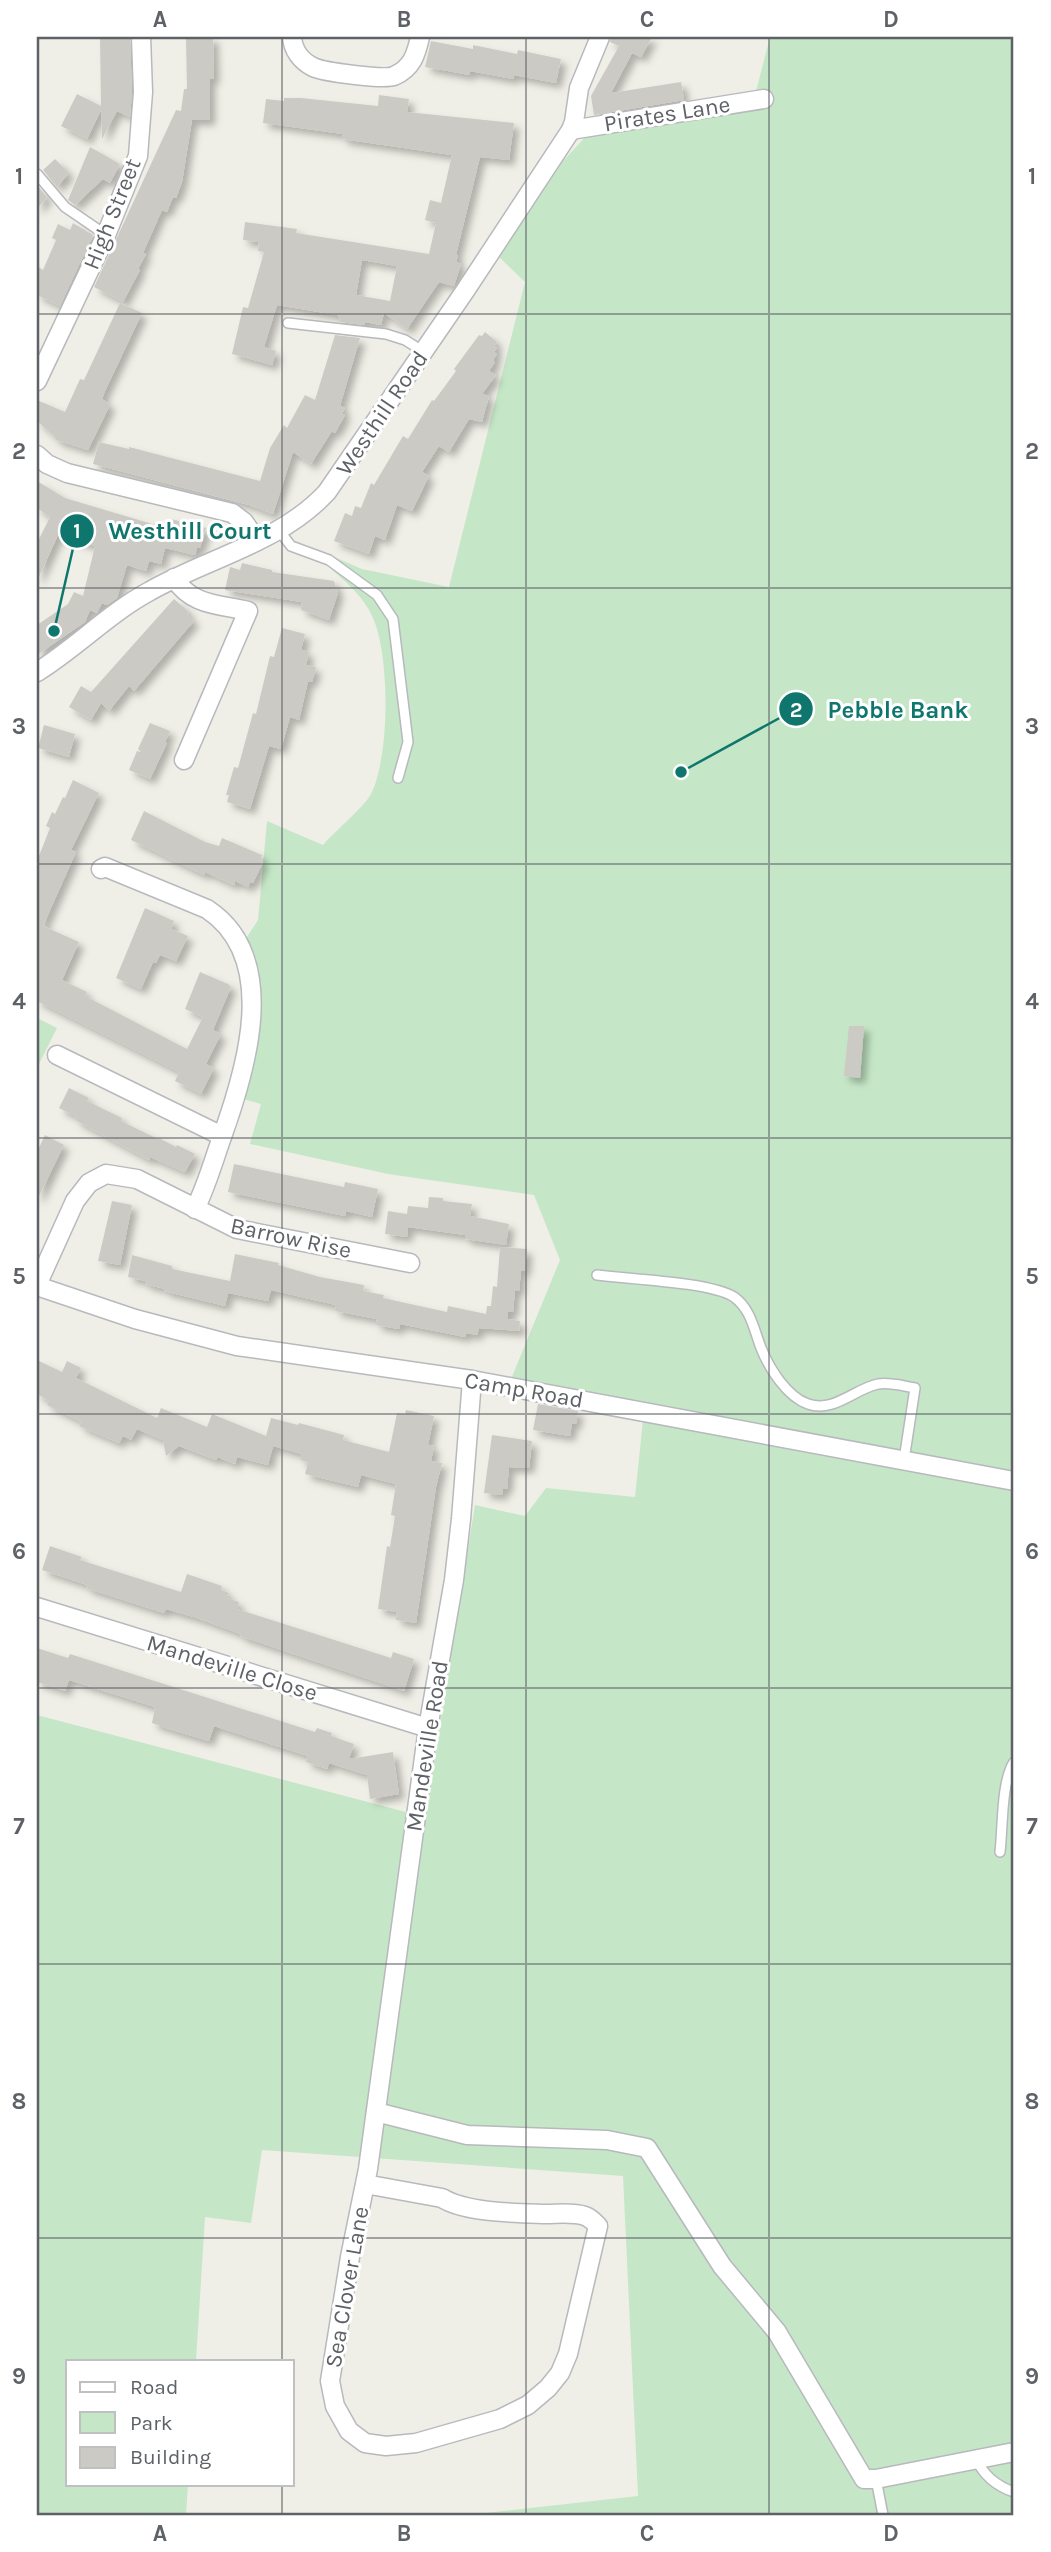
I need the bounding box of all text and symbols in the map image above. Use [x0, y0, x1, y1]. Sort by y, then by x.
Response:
text: A [153, 6, 167, 33]
text: B [397, 6, 411, 33]
text: C [640, 6, 654, 33]
text: D [883, 6, 899, 33]
street label: Pirates Lane [602, 91, 732, 137]
street label: High Street [77, 154, 147, 274]
text: 1 [15, 163, 23, 190]
text: 1 [1028, 163, 1036, 190]
street label: Westhill Road [330, 346, 434, 480]
text: 2 [12, 438, 26, 465]
text: 2 [1025, 438, 1039, 465]
callout: Westhill Court [60, 508, 285, 553]
text: Westhill Court [109, 517, 271, 545]
text: 1 [73, 519, 81, 543]
callout: Pebble Bank [779, 687, 983, 732]
text: Pebble Bank [828, 696, 968, 724]
text: 2 [790, 698, 802, 722]
text: 3 [12, 713, 26, 740]
text: 3 [1025, 713, 1039, 740]
text: 4 [12, 988, 26, 1015]
text: 4 [1025, 988, 1039, 1015]
street label: Barrow Rise [228, 1212, 354, 1264]
text: 5 [12, 1263, 26, 1290]
text: 5 [1025, 1263, 1039, 1290]
street label: Camp Road [462, 1366, 586, 1414]
text: 6 [12, 1538, 26, 1565]
text: 6 [1025, 1538, 1039, 1565]
street label: Mandeville Close [143, 1629, 321, 1707]
street label: Mandeville Road [400, 1658, 454, 1834]
text: 7 [13, 1813, 25, 1840]
text: 7 [1026, 1813, 1038, 1840]
text: 8 [12, 2088, 26, 2115]
text: 8 [1025, 2088, 1039, 2115]
street label: Sea Clover Lane [320, 2204, 374, 2370]
legend [66, 2360, 294, 2486]
text: 9 [12, 2363, 26, 2390]
text: 9 [1025, 2363, 1039, 2390]
text: Road [130, 2375, 178, 2399]
text: Park [130, 2411, 173, 2435]
text: Building [130, 2445, 211, 2469]
text: A [153, 2520, 167, 2547]
text: B [397, 2520, 411, 2547]
text: C [640, 2520, 654, 2547]
text: D [883, 2520, 899, 2547]

